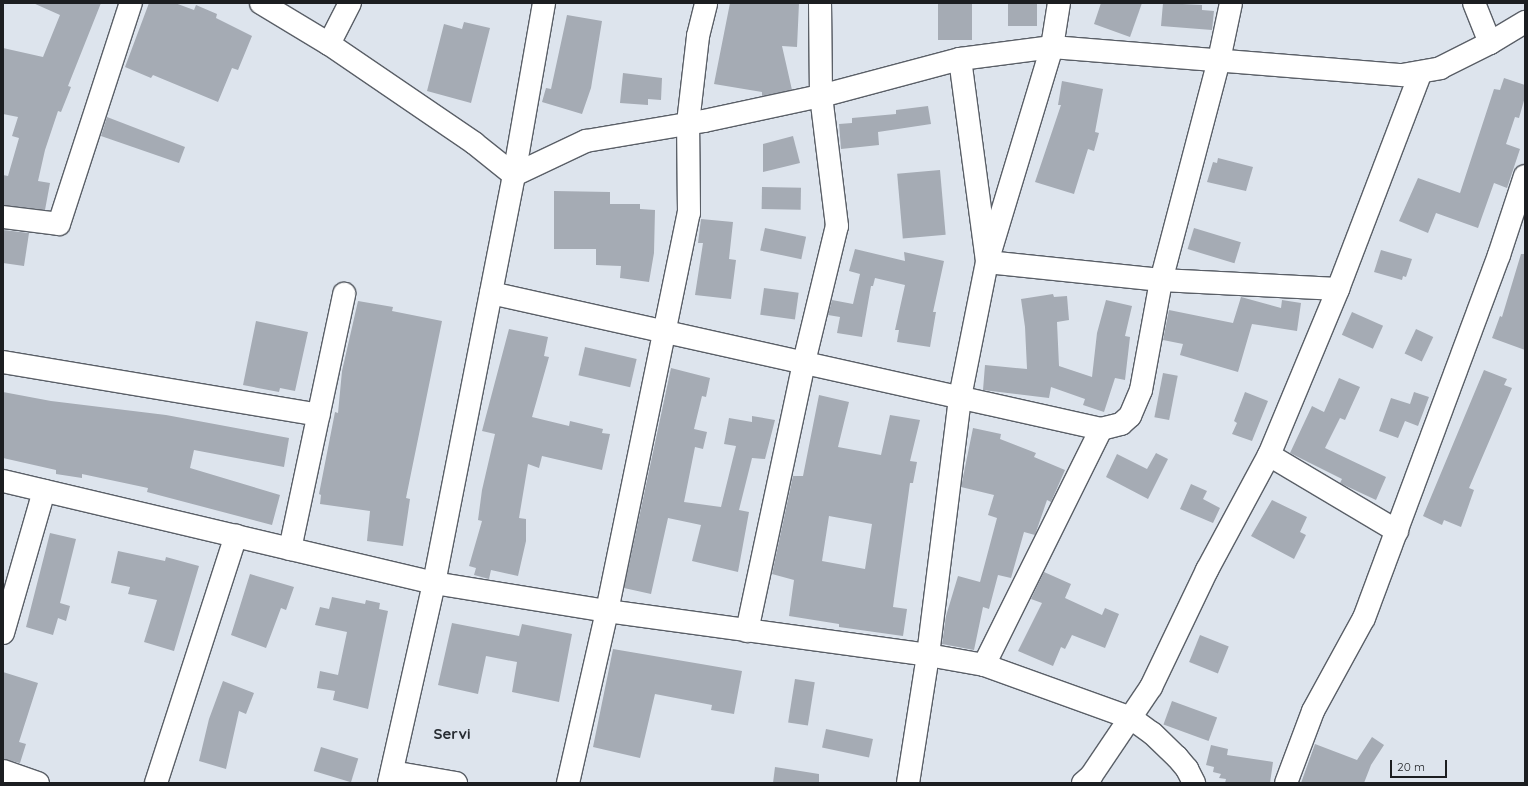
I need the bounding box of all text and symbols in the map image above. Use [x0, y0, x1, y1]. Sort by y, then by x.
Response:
district label: Servi [433, 725, 471, 743]
scale bar [1392, 752, 1449, 778]
text: 20 m [1397, 759, 1425, 774]

